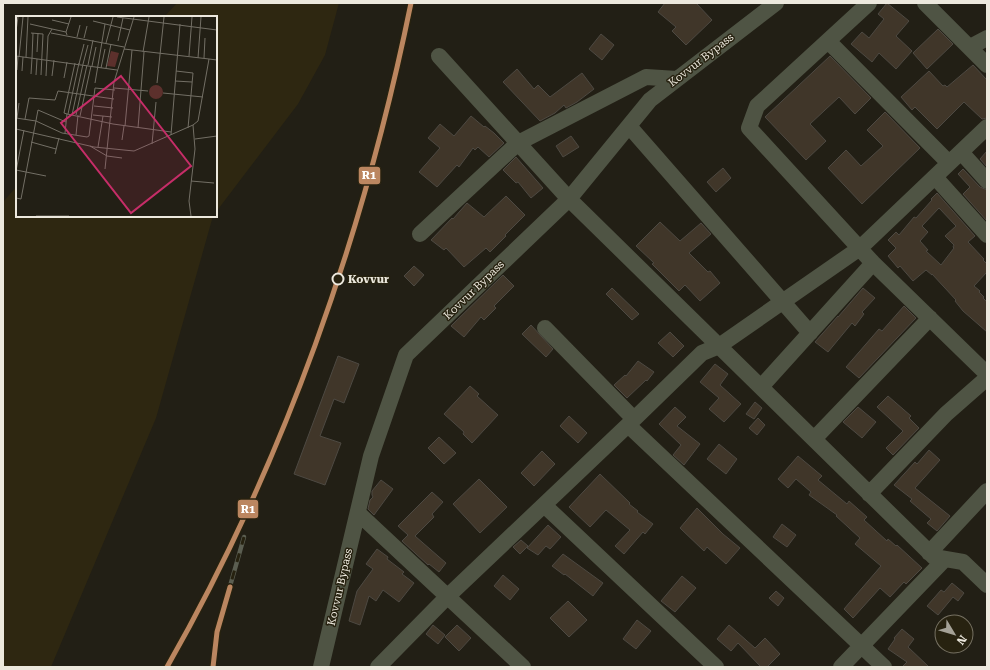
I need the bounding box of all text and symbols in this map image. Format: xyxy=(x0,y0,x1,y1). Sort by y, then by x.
inset map xyxy=(16,16,217,217)
street label: Kovvur Bypass xyxy=(666,31,736,89)
line badge: R1 xyxy=(358,166,381,185)
text: R1 xyxy=(362,169,376,182)
street label: Kovvur Bypass xyxy=(441,258,507,322)
marker: Kovvur xyxy=(331,272,345,286)
place label: Kovvur xyxy=(348,273,389,286)
line badge: R1 xyxy=(237,499,259,519)
text: R1 xyxy=(241,503,255,516)
street label: Kovvur Bypass xyxy=(325,547,355,627)
north arrow xyxy=(934,614,974,654)
text: N xyxy=(953,633,969,648)

